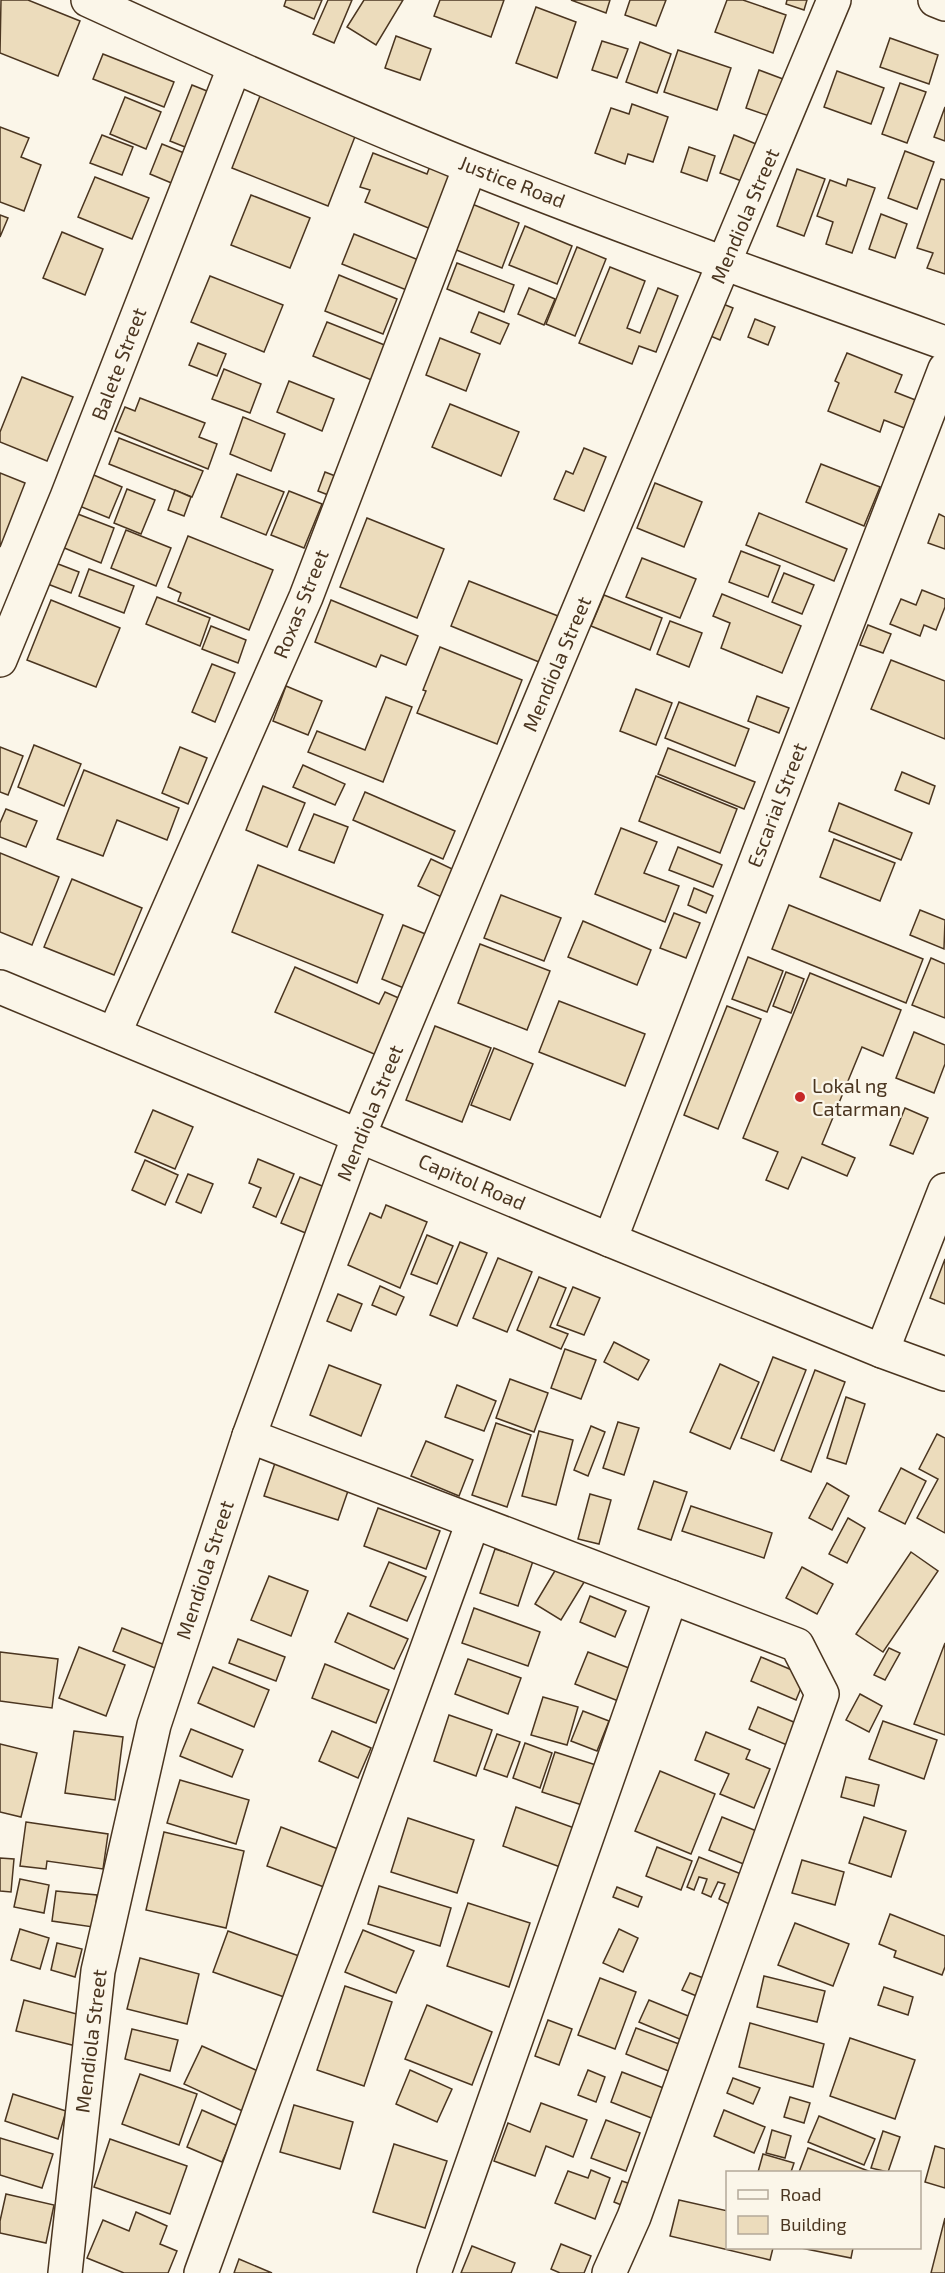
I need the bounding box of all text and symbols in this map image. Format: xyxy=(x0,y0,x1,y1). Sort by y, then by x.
street label: Mendiola Street xyxy=(705,144,784,287)
street label: Justice Road xyxy=(456,150,569,212)
street label: Balete Street xyxy=(86,304,151,423)
street label: Roxas Street xyxy=(267,545,333,661)
street label: Mendiola Street xyxy=(517,592,596,735)
street label: Escarial Street xyxy=(741,739,811,870)
street label: Mendiola Street xyxy=(331,1041,407,1184)
place label: Lokal ng Catarman xyxy=(812,1073,901,1120)
marker: Lokal ng Catarman xyxy=(793,1090,807,1104)
street label: Capitol Road xyxy=(415,1148,529,1214)
street label: Mendiola Street xyxy=(170,1497,238,1642)
street label: Mendiola Street xyxy=(69,1967,111,2114)
legend xyxy=(726,2171,921,2249)
text: Road xyxy=(780,2183,821,2205)
text: Building xyxy=(780,2213,847,2235)

